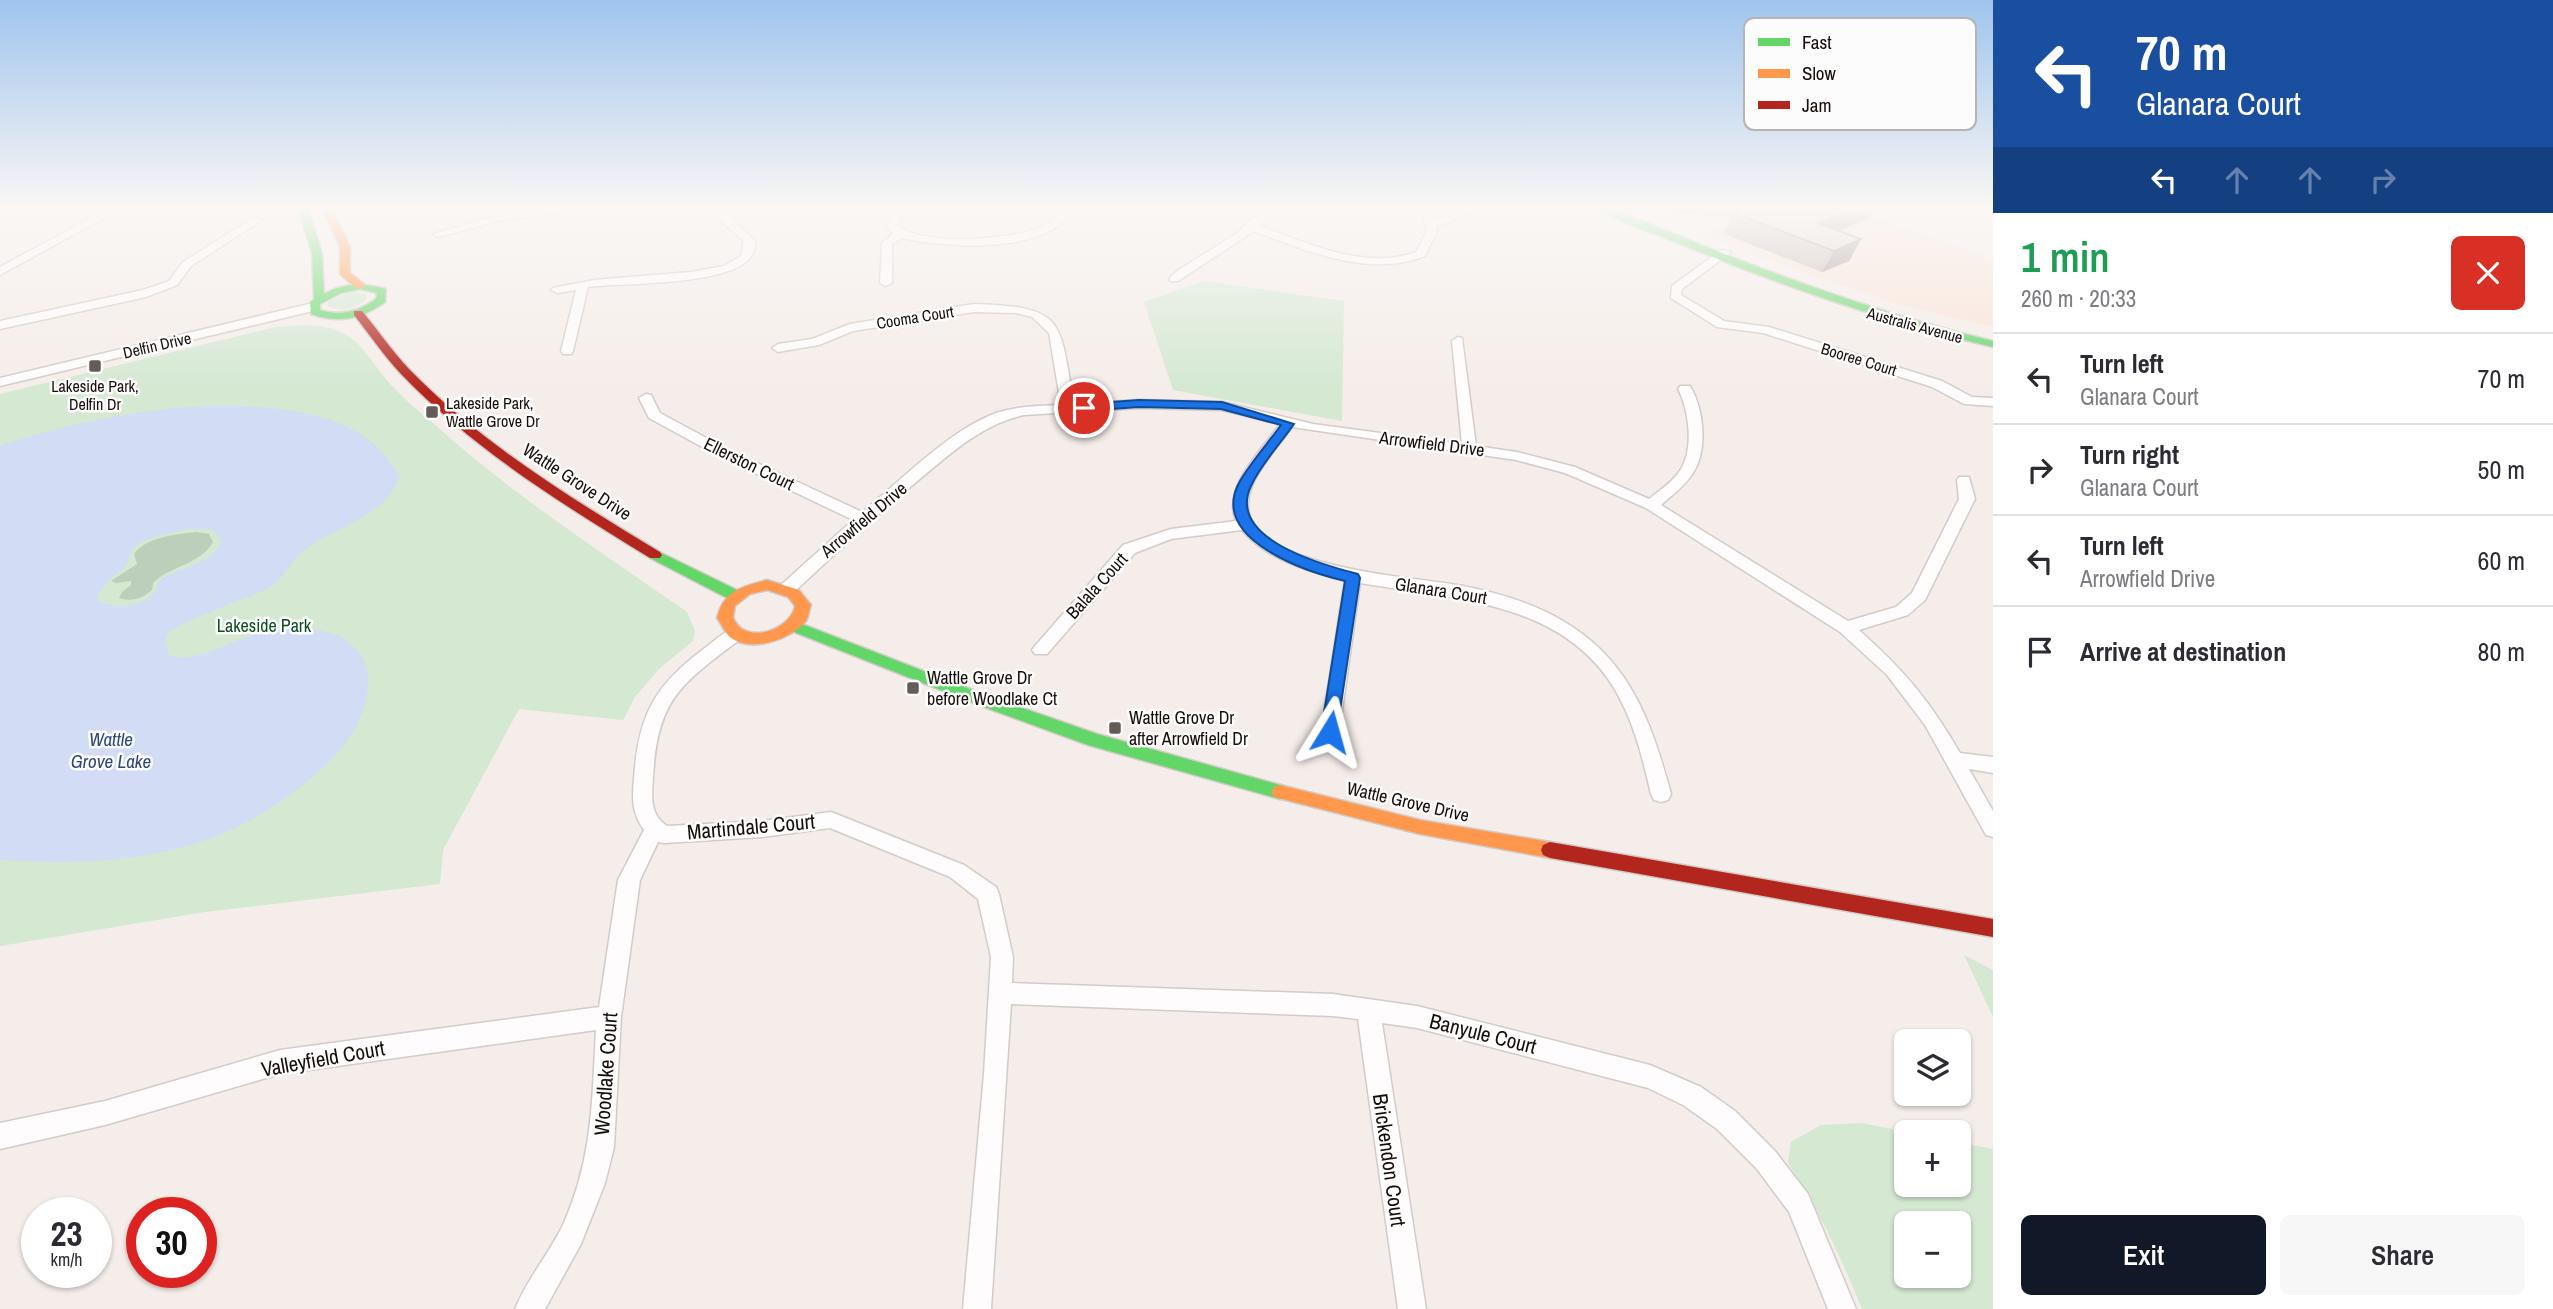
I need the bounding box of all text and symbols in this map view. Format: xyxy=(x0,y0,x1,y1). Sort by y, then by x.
legend xyxy=(1744,18,1976,130)
text: 70 m xyxy=(2136,19,2228,85)
icon: left xyxy=(2021,28,2112,119)
text: Fast xyxy=(1802,29,1832,55)
text: Slow xyxy=(1802,60,1837,86)
text: Glanara Court xyxy=(2136,82,2301,125)
text: Jam xyxy=(1802,92,1831,118)
icon: left xyxy=(2145,161,2183,199)
icon: ahead xyxy=(2218,161,2256,199)
icon: ahead xyxy=(2291,161,2329,199)
icon: right xyxy=(2364,161,2402,199)
text: 1 min xyxy=(2021,229,2110,285)
button: close xyxy=(2451,236,2525,310)
text: 260 m · 20:33 xyxy=(2021,283,2136,314)
street label: Cooma Court xyxy=(875,300,956,334)
street label: Australis Avenue xyxy=(1864,301,1965,348)
street label: Delfin Drive xyxy=(121,326,193,364)
street label: Booree Court xyxy=(1818,337,1900,381)
text: Turn left xyxy=(2080,346,2164,381)
marker: Lakeside Park, Delfin Dr xyxy=(87,358,103,374)
icon: left xyxy=(2021,360,2059,398)
text: 70 m xyxy=(2478,361,2525,396)
place label: Lakeside Park, Delfin Dr xyxy=(51,375,139,415)
pin xyxy=(1054,378,1114,438)
text: Glanara Court xyxy=(2080,381,2198,412)
icon: arrive xyxy=(1065,389,1103,427)
place label: Lakeside Park, Wattle Grove Dr xyxy=(446,392,540,432)
marker: Lakeside Park, Wattle Grove Dr xyxy=(424,404,440,420)
street label: Arrowfield Drive xyxy=(1377,425,1486,462)
street label: Ellerston Court xyxy=(700,431,799,496)
street label: Wattle Grove Drive xyxy=(518,437,636,526)
text: Turn right xyxy=(2080,437,2179,472)
icon: right xyxy=(2021,451,2059,489)
text: 50 m xyxy=(2478,452,2525,487)
text: Glanara Court xyxy=(2080,472,2198,503)
street label: Arrowfield Drive xyxy=(814,476,912,564)
text: Turn left xyxy=(2080,528,2164,563)
icon: left xyxy=(2021,542,2059,580)
text: 60 m xyxy=(2478,543,2525,578)
street label: Balala Court xyxy=(1060,547,1133,624)
text: Arrowfield Drive xyxy=(2080,563,2215,594)
street label: Glanara Court xyxy=(1393,571,1489,610)
park label: Lakeside Park xyxy=(217,613,312,638)
icon: arrive xyxy=(2021,633,2059,671)
text: Arrive at destination xyxy=(2080,634,2286,669)
text: 80 m xyxy=(2478,634,2525,669)
place label: Wattle Grove Dr before Woodlake Ct xyxy=(927,665,1057,711)
marker: Wattle Grove Dr before Woodlake Ct xyxy=(905,680,921,696)
position arrow xyxy=(1293,695,1367,769)
place label: Wattle Grove Dr after Arrowfield Dr xyxy=(1129,705,1248,751)
marker: Wattle Grove Dr after Arrowfield Dr xyxy=(1107,720,1123,736)
water label: Wattle Grove Lake xyxy=(71,726,151,774)
street label: Wattle Grove Drive xyxy=(1344,775,1472,828)
street label: Martindale Court xyxy=(686,806,816,847)
street label: Banyule Court xyxy=(1427,1006,1540,1061)
street label: Woodlake Court xyxy=(587,1011,624,1136)
map controls xyxy=(1894,1029,1971,1288)
button: layers xyxy=(1894,1029,1971,1106)
street label: Valleyfield Court xyxy=(259,1033,387,1084)
street label: Brickendon Court xyxy=(1366,1092,1413,1228)
button: + xyxy=(1894,1120,1971,1197)
speed limit sign: 30 xyxy=(126,1197,217,1288)
text: 23 xyxy=(51,1210,82,1257)
button: − xyxy=(1894,1211,1971,1288)
button: Exit xyxy=(2021,1215,2266,1295)
button: Share xyxy=(2280,1215,2525,1295)
text: km/h xyxy=(51,1247,83,1272)

